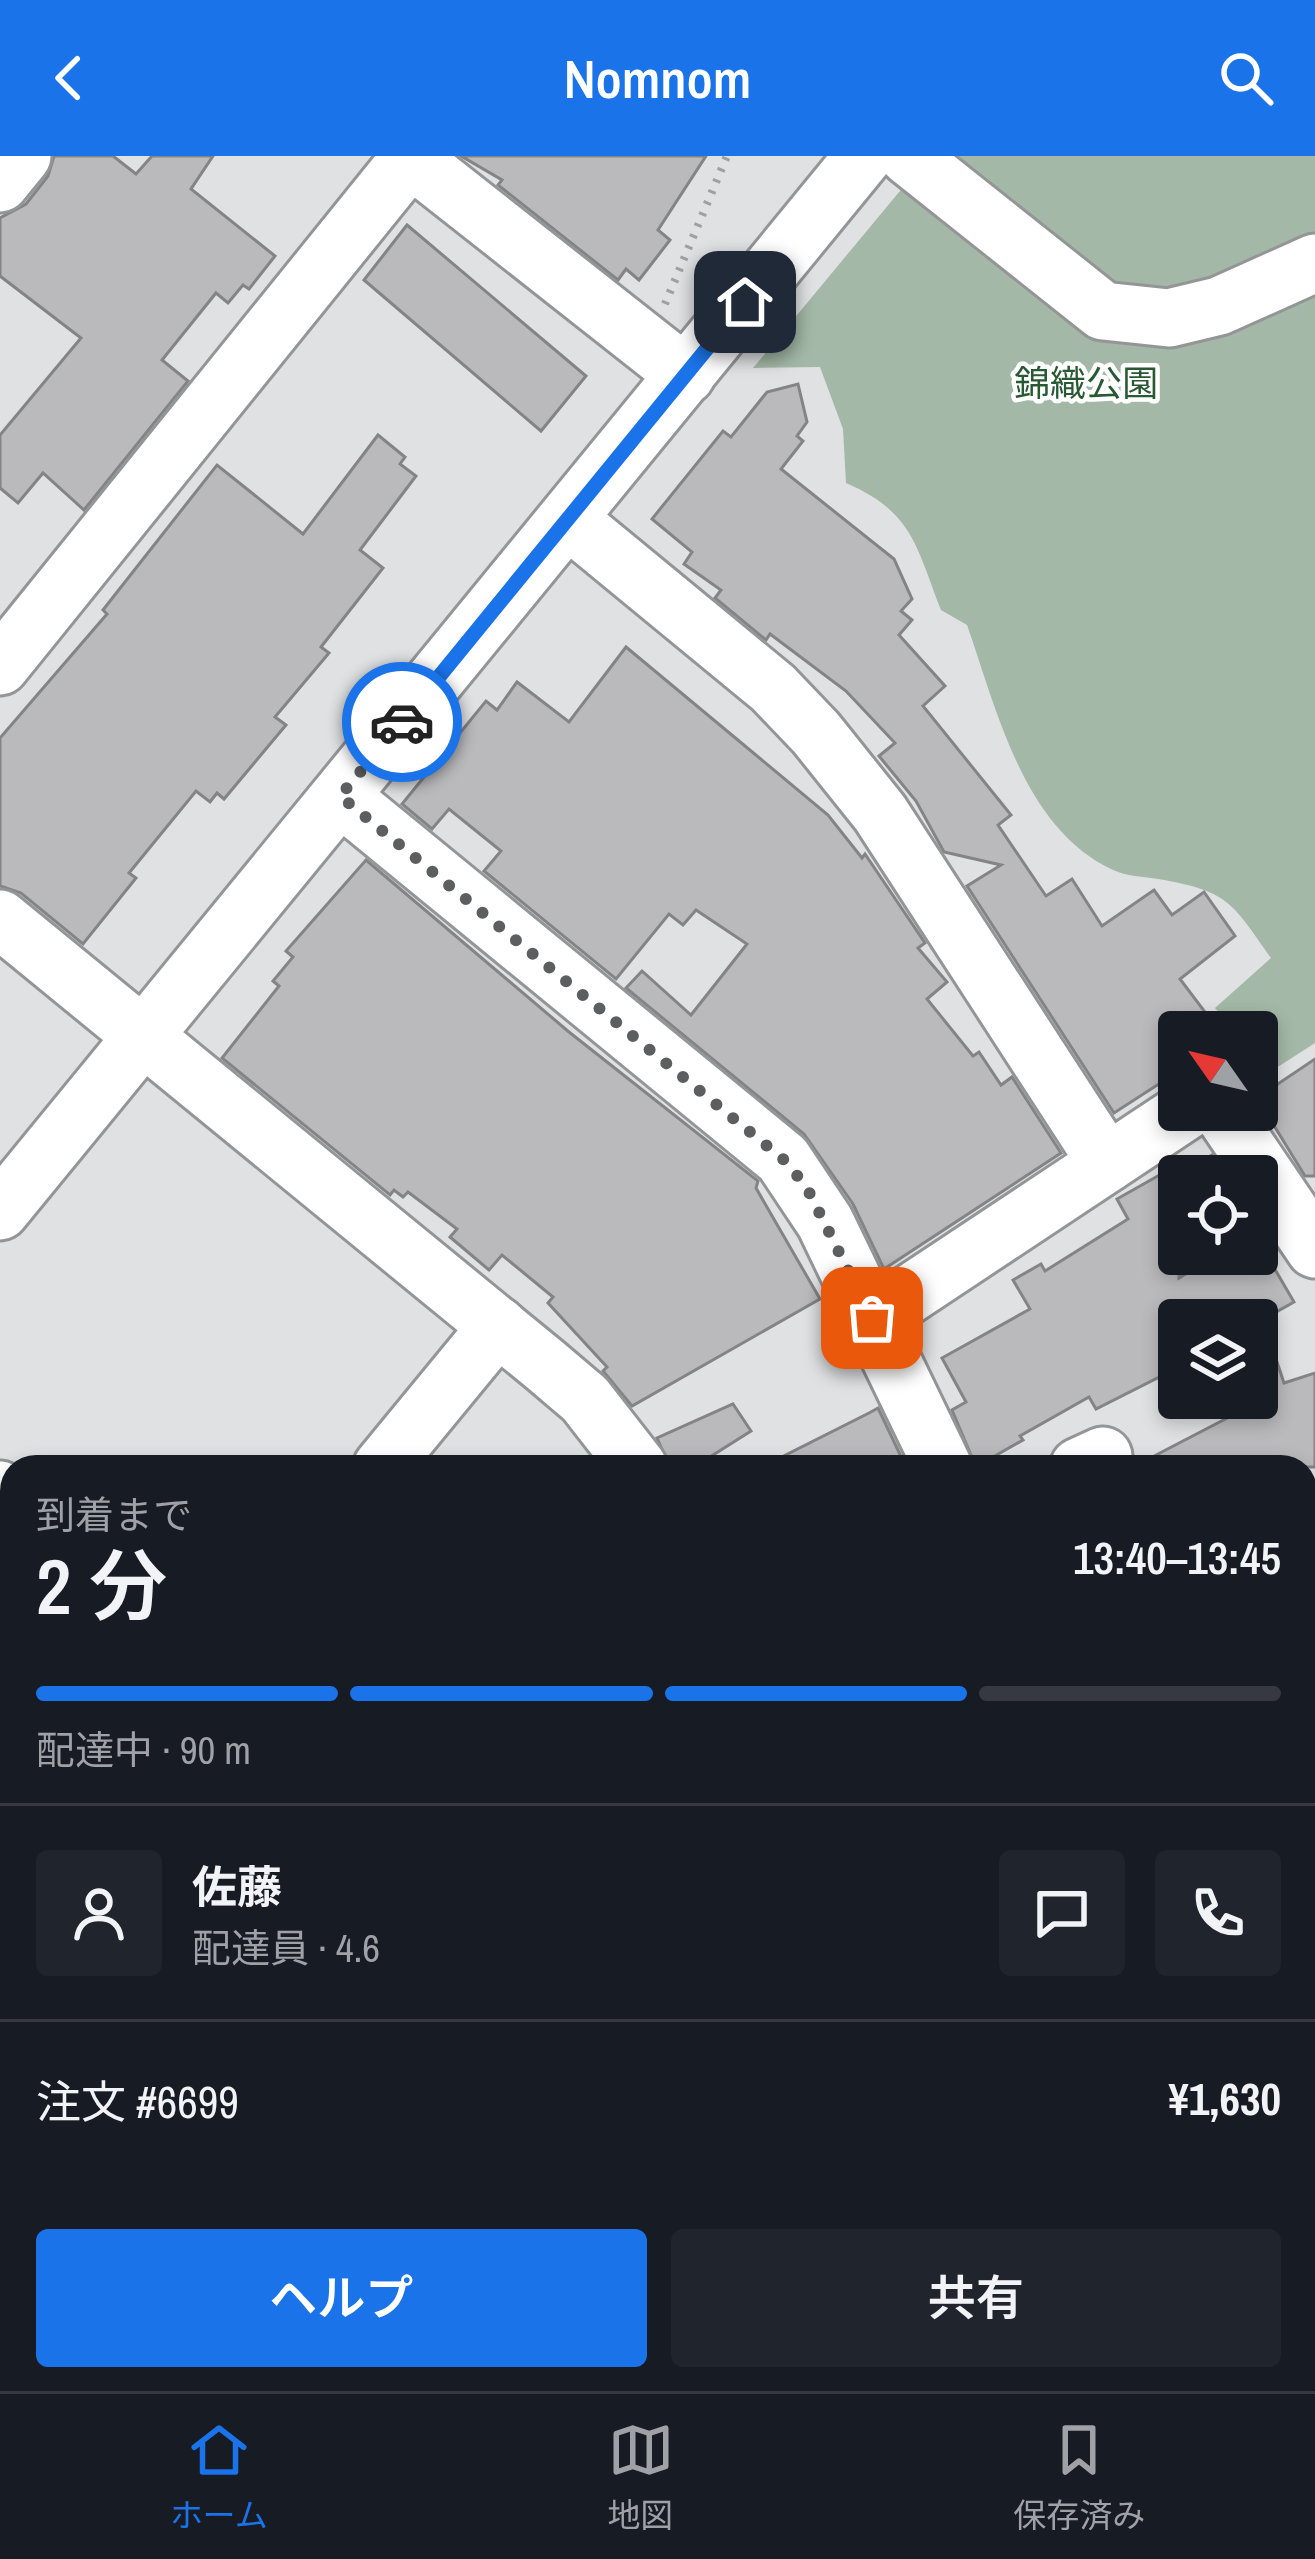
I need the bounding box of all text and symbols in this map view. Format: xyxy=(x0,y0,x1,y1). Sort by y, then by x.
text: Nomnom xyxy=(564,42,751,115)
icon: back xyxy=(36,45,102,111)
icon: search xyxy=(1213,45,1279,111)
pin xyxy=(694,251,796,353)
icon: home xyxy=(712,269,778,335)
park label: 錦織公園 xyxy=(1014,359,1158,407)
courier xyxy=(342,662,462,782)
icon: car xyxy=(369,689,435,755)
north arrow xyxy=(1158,1011,1278,1131)
map controls xyxy=(1158,1011,1278,1419)
button: locate xyxy=(1158,1155,1278,1275)
pin xyxy=(821,1267,923,1369)
icon: bag xyxy=(839,1285,905,1351)
button: layers xyxy=(1158,1299,1278,1419)
text: 到着まで xyxy=(36,1489,192,1541)
text: 13:40–13:45 xyxy=(1073,1527,1281,1588)
text: 2 分 xyxy=(36,1533,167,1638)
text: 配達中 · 90 m xyxy=(36,1724,251,1776)
button: person xyxy=(36,1850,162,1976)
button: chat xyxy=(999,1850,1125,1976)
button: phone xyxy=(1155,1850,1281,1976)
text: 佐藤 xyxy=(192,1856,282,1917)
text: 配達員 · 4.6 xyxy=(192,1922,380,1974)
text: ¥1,630 xyxy=(1168,2068,1281,2129)
text: 注文 #6699 xyxy=(36,2071,239,2132)
button: ヘルプ xyxy=(36,2229,647,2367)
button: 共有 xyxy=(671,2229,1281,2367)
tab: ホーム xyxy=(170,2417,268,2537)
tab: 地図 xyxy=(608,2417,674,2537)
tab: 保存済み xyxy=(1013,2417,1145,2537)

